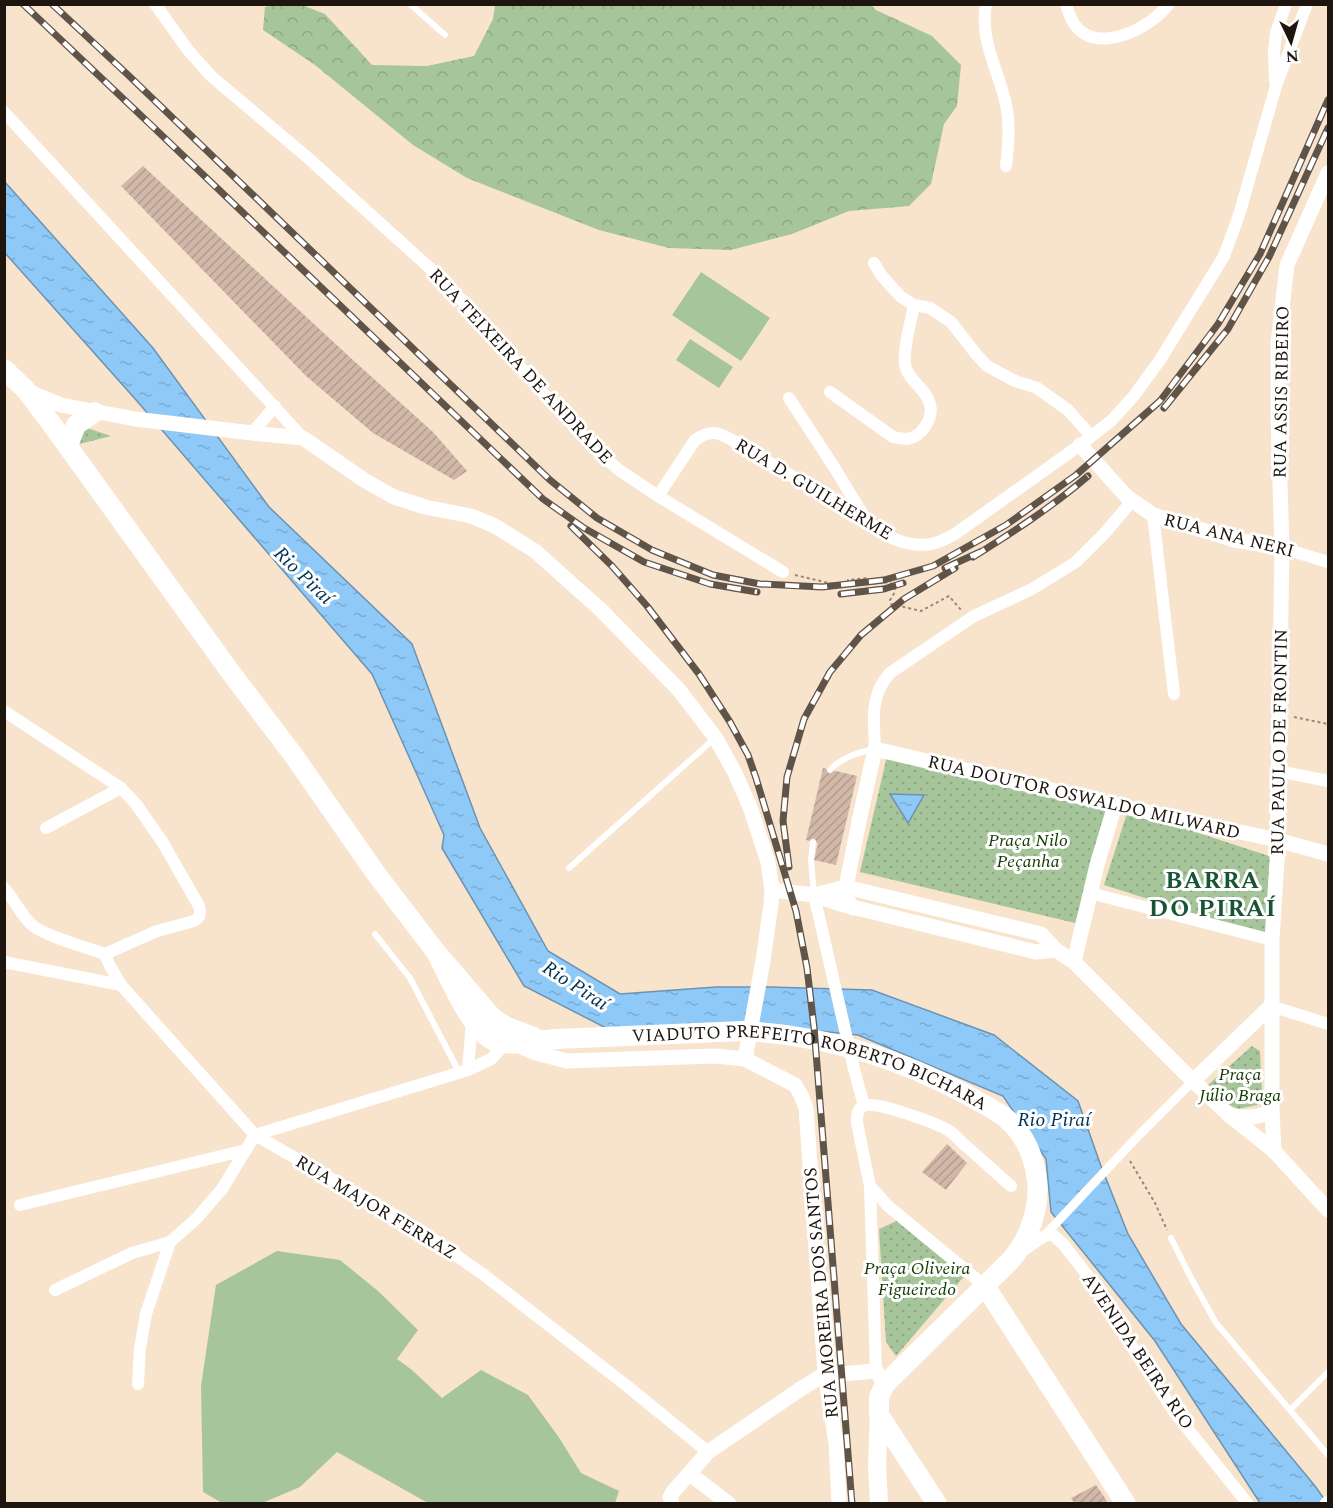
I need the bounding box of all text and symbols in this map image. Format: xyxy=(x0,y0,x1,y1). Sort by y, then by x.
north arrow xyxy=(1261,12,1321,72)
text: N xyxy=(1285,43,1300,68)
street label: RUA TEIXEIRA DE ANDRADE xyxy=(422,262,619,470)
street label: RUA ASSIS RIBEIRO xyxy=(1266,305,1297,479)
street label: RUA D. GUILHERME xyxy=(730,432,898,547)
street label: RUA ANA NERI xyxy=(1161,506,1297,565)
water label: Rio Piraí xyxy=(266,539,342,614)
street label: RUA PAULO DE FRONTIN xyxy=(1264,628,1295,856)
street label: RUA DOUTOR OSWALDO MILWARD xyxy=(925,748,1243,847)
park label: Praça Nilo Peçanha xyxy=(988,827,1068,875)
district label: BARRA DO PIRAÍ xyxy=(1149,863,1277,927)
water label: Rio Piraí xyxy=(536,953,616,1020)
street label: VIADUTO PREFEITO ROBERTO BICHARA xyxy=(631,1018,992,1118)
park label: Praça Júlio Braga xyxy=(1197,1061,1281,1109)
water label: Rio Piraí xyxy=(1017,1105,1093,1135)
street label: RUA MAJOR FERRAZ xyxy=(290,1149,461,1266)
street label: RUA MOREIRA DOS SANTOS xyxy=(797,1166,846,1420)
park label: Praça Oliveira Figueiredo xyxy=(864,1255,970,1303)
street label: AVENIDA BEIRA RIO xyxy=(1075,1268,1200,1435)

